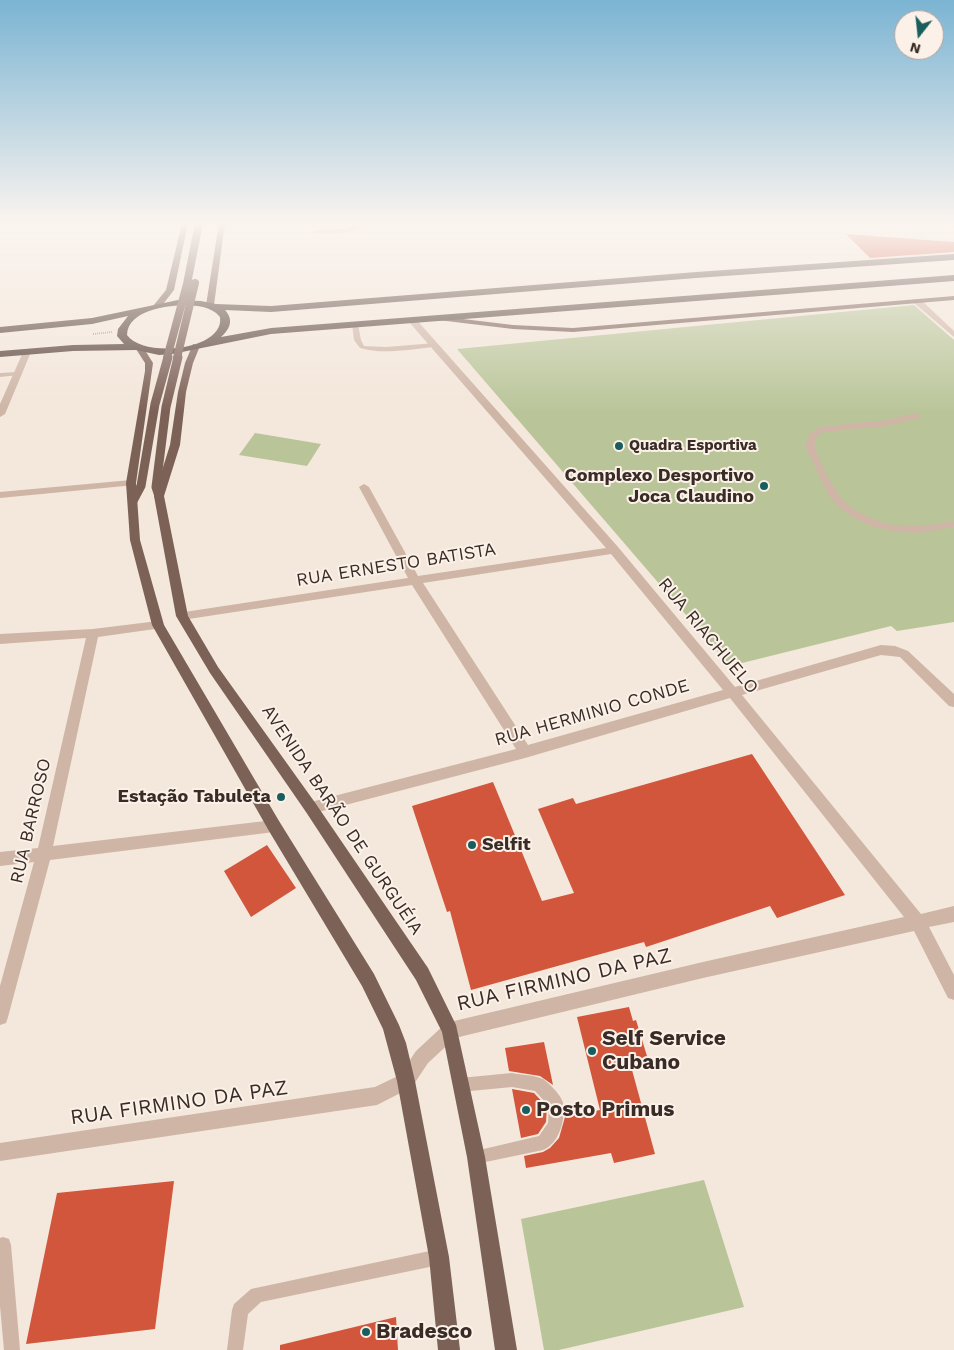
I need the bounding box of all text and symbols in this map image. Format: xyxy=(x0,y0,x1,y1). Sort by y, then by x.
north arrow xyxy=(894,10,944,60)
text: N xyxy=(908,39,922,58)
place label: Quadra Esportiva xyxy=(629,437,757,455)
marker: Quadra Esportiva xyxy=(613,440,625,452)
place label: Complexo Desportivo Joca Claudino xyxy=(564,465,754,508)
marker: Complexo Desportivo Joca Claudino xyxy=(758,480,770,492)
street label: RUA ERNESTO BATISTA xyxy=(295,539,497,591)
street label: RUA RIACHUELO xyxy=(653,574,763,698)
street label: RUA HERMINIO CONDE xyxy=(492,675,692,751)
street label: AVENIDA BARÃO DE GURGUÉIA xyxy=(257,701,427,939)
street label: RUA BARROSO xyxy=(6,756,56,886)
place label: Estação Tabuleta xyxy=(118,786,271,808)
marker: Estação Tabuleta xyxy=(275,791,287,803)
place label: Selfit xyxy=(482,834,530,856)
marker: Selfit xyxy=(466,839,478,851)
street label: RUA FIRMINO DA PAZ xyxy=(454,943,674,1017)
place label: Self Service Cubano xyxy=(602,1026,726,1076)
marker: Self Service Cubano xyxy=(586,1045,598,1057)
street label: RUA FIRMINO DA PAZ xyxy=(69,1075,289,1131)
place label: Posto Primus xyxy=(536,1097,674,1123)
marker: Posto Primus xyxy=(520,1104,532,1116)
place label: Bradesco xyxy=(376,1319,472,1345)
marker: Bradesco xyxy=(360,1326,372,1338)

